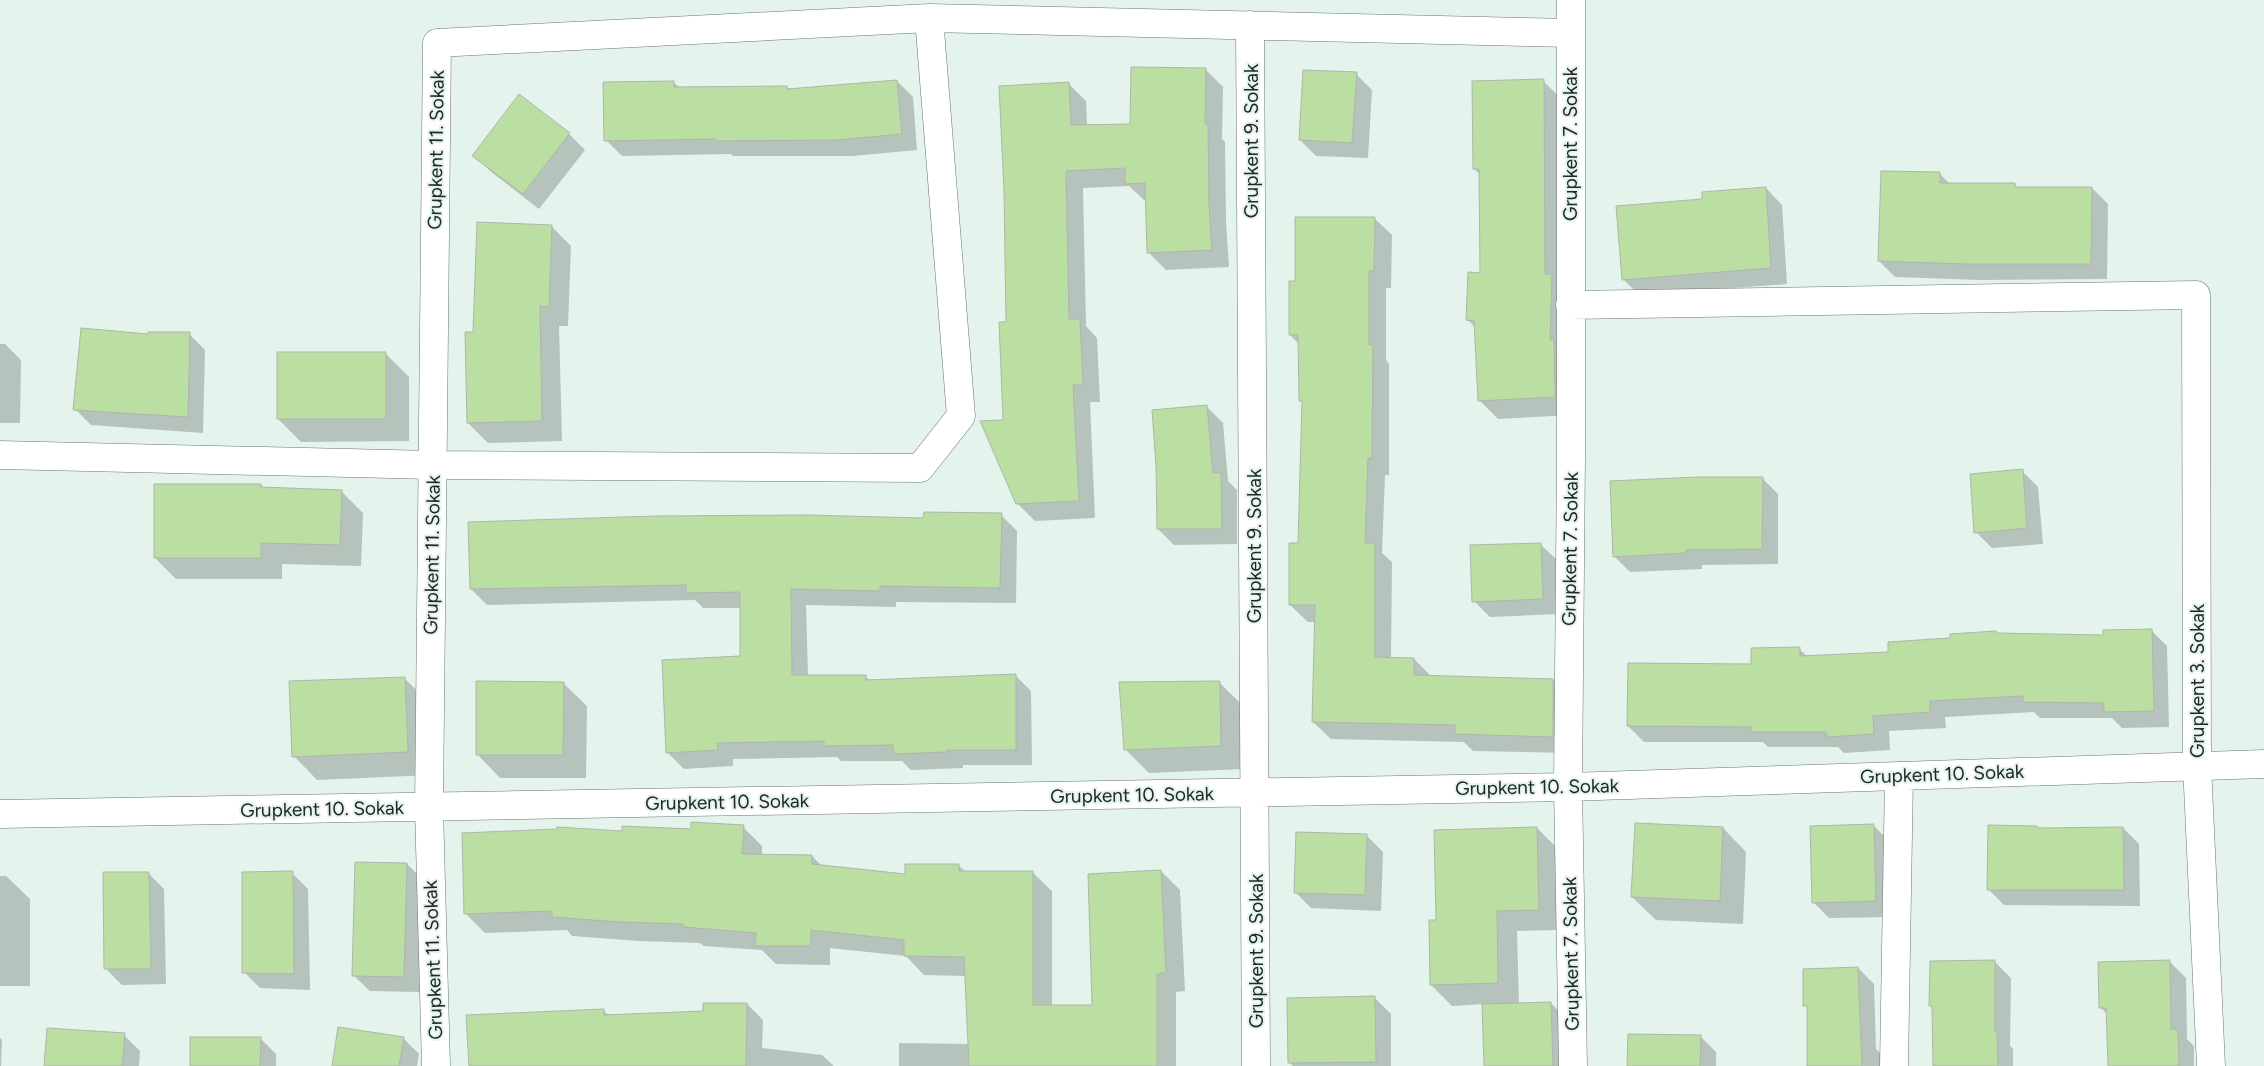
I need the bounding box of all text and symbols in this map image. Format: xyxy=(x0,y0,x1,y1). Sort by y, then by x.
street label: Grupkent 9. Sokak xyxy=(1240,63,1263,218)
street label: Grupkent 7. Sokak xyxy=(1559,66,1582,221)
street label: Grupkent 11. Sokak xyxy=(423,69,449,230)
street label: Grupkent 9. Sokak xyxy=(1243,468,1266,623)
street label: Grupkent 7. Sokak xyxy=(1557,471,1583,626)
street label: Grupkent 11. Sokak xyxy=(419,474,445,635)
street label: Grupkent 3. Sokak xyxy=(2186,603,2209,758)
street label: Grupkent 10. Sokak xyxy=(1860,760,2025,788)
street label: Grupkent 10. Sokak xyxy=(1455,774,1620,800)
street label: Grupkent 10. Sokak xyxy=(1050,782,1215,808)
street label: Grupkent 10. Sokak xyxy=(645,789,810,815)
street label: Grupkent 10. Sokak xyxy=(240,796,405,822)
street label: Grupkent 9. Sokak xyxy=(1245,873,1268,1028)
street label: Grupkent 7. Sokak xyxy=(1558,876,1584,1031)
street label: Grupkent 11. Sokak xyxy=(419,879,447,1040)

